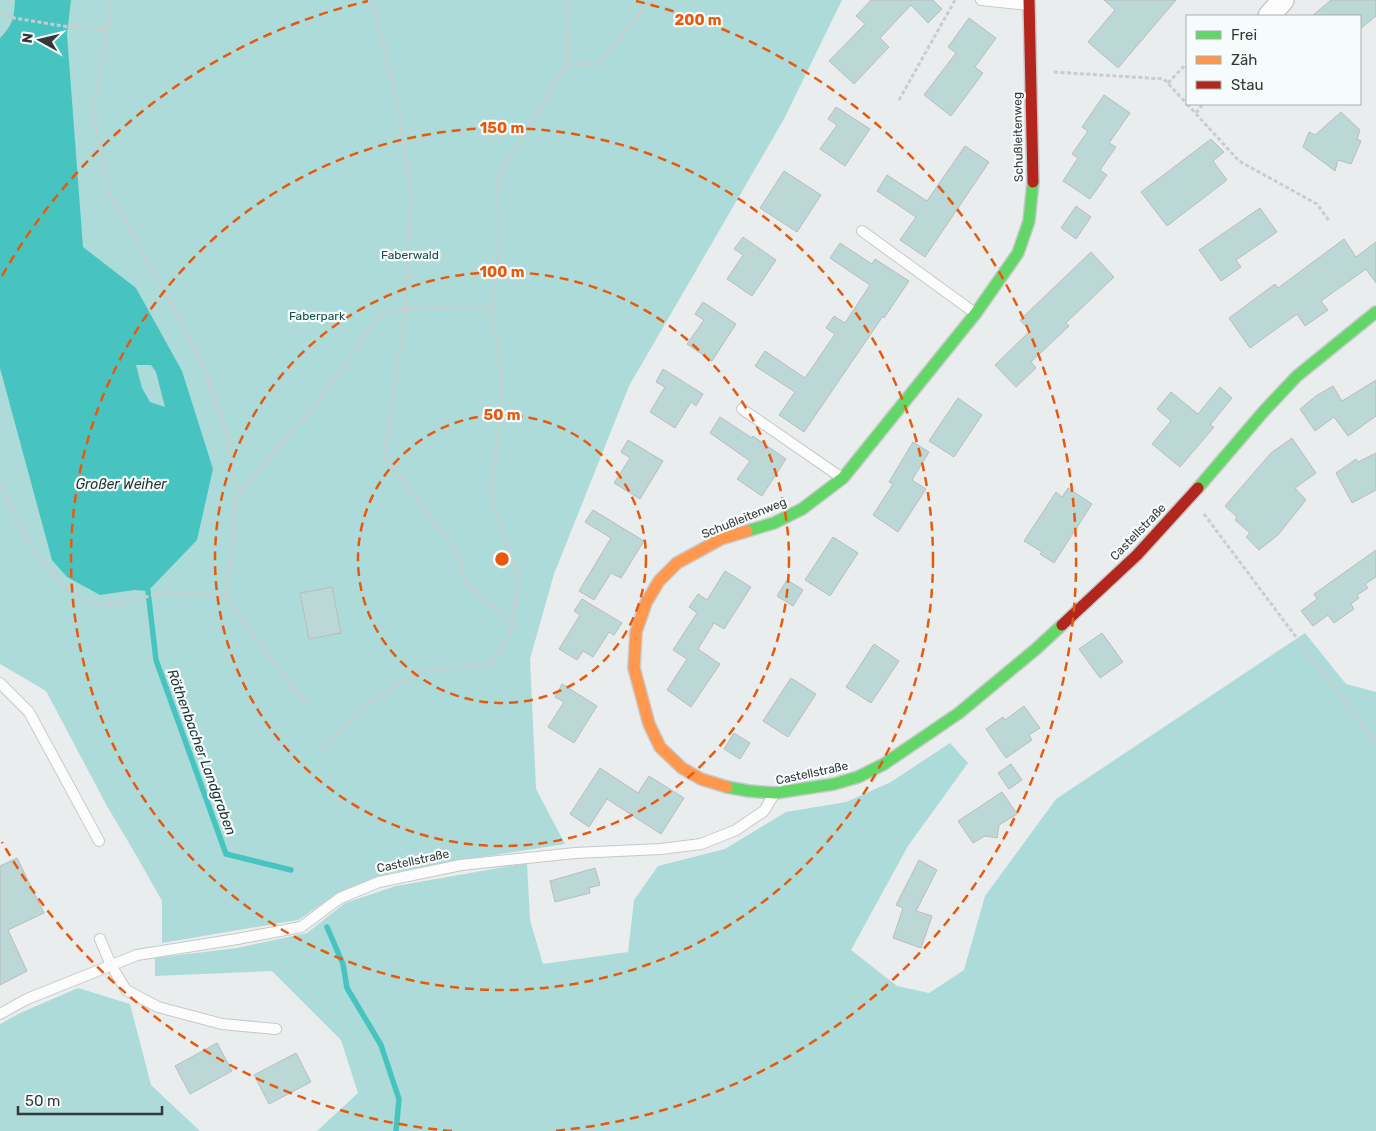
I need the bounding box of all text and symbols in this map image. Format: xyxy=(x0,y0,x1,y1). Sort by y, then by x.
text: 200 m xyxy=(674,11,722,29)
north arrow xyxy=(15,15,65,65)
legend xyxy=(1186,15,1361,105)
text: Frei xyxy=(1231,26,1257,44)
text: N xyxy=(19,32,37,44)
text: Zäh xyxy=(1231,51,1257,69)
text: Stau xyxy=(1231,76,1264,94)
street label: Schußleitenweg xyxy=(1010,92,1026,182)
text: 150 m xyxy=(480,119,524,137)
park label: Faberwald xyxy=(381,248,439,262)
text: 100 m xyxy=(480,263,524,281)
park label: Faberpark xyxy=(289,309,346,323)
text: 50 m xyxy=(484,406,520,424)
water label: Großer Weiher xyxy=(75,476,167,493)
street label: Schußleitenweg xyxy=(700,495,788,541)
street label: Castellstraße xyxy=(1107,500,1169,563)
centre of rings xyxy=(493,550,511,568)
water label: Röthenbacher Landgraben xyxy=(164,667,240,838)
street label: Castellstraße xyxy=(775,758,850,788)
street label: Castellstraße xyxy=(376,846,451,876)
scale bar xyxy=(18,1084,161,1116)
text: 50 m xyxy=(25,1092,60,1110)

